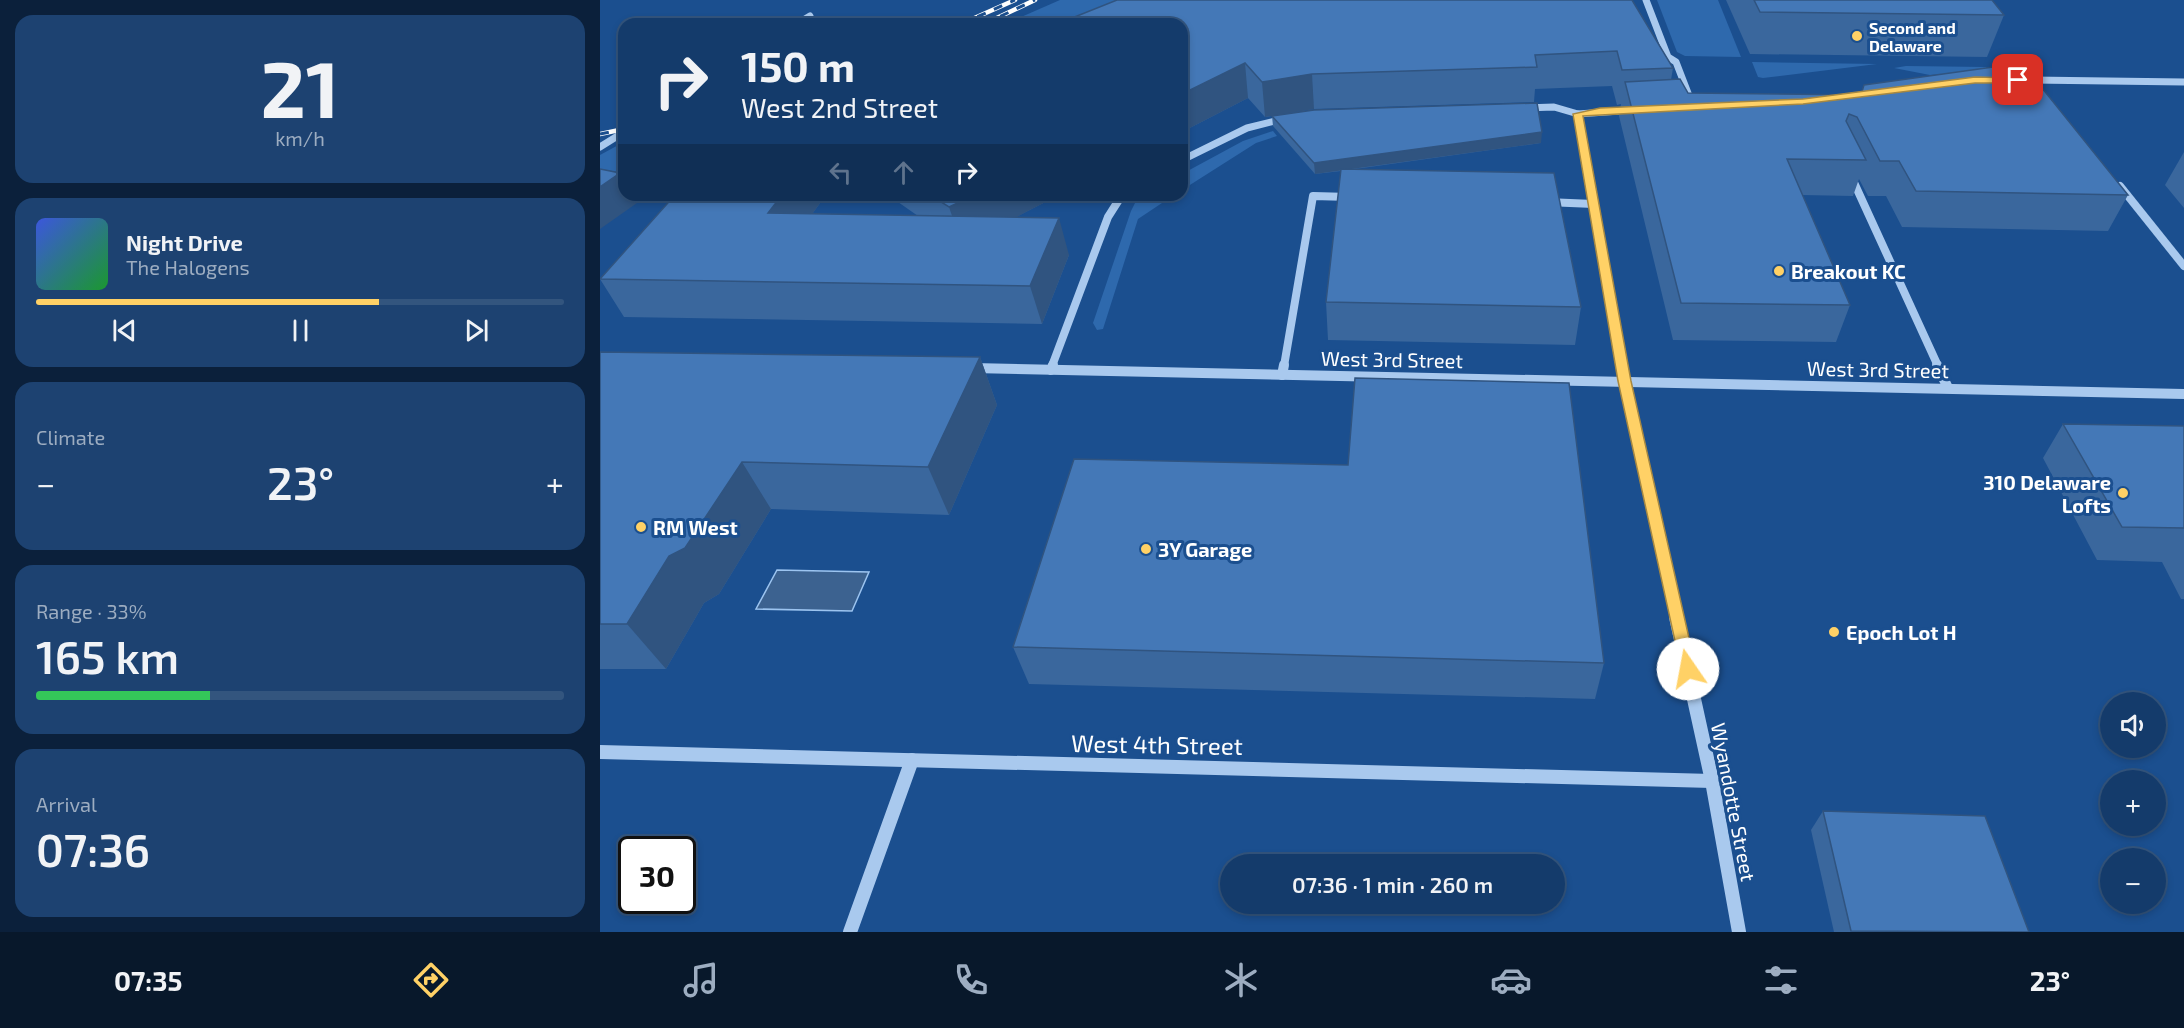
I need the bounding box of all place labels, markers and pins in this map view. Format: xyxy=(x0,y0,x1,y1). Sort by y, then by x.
place label: Second and Delaware xyxy=(1869,18,1956,55)
marker: Second and Delaware xyxy=(1850,29,1864,43)
pin xyxy=(1992,54,2043,105)
place label: Breakout KC xyxy=(1791,259,1906,283)
marker: Breakout KC xyxy=(1772,264,1786,278)
place label: 310 Delaware Lofts xyxy=(1983,470,2111,517)
marker: 310 Delaware Lofts xyxy=(2116,486,2130,500)
place label: RM West xyxy=(653,515,738,539)
marker: RM West xyxy=(634,520,648,534)
place label: 3Y Garage xyxy=(1158,537,1252,561)
marker: 3Y Garage xyxy=(1139,542,1153,556)
place label: Epoch Lot H xyxy=(1846,620,1957,644)
marker: Epoch Lot H xyxy=(1827,625,1841,639)

